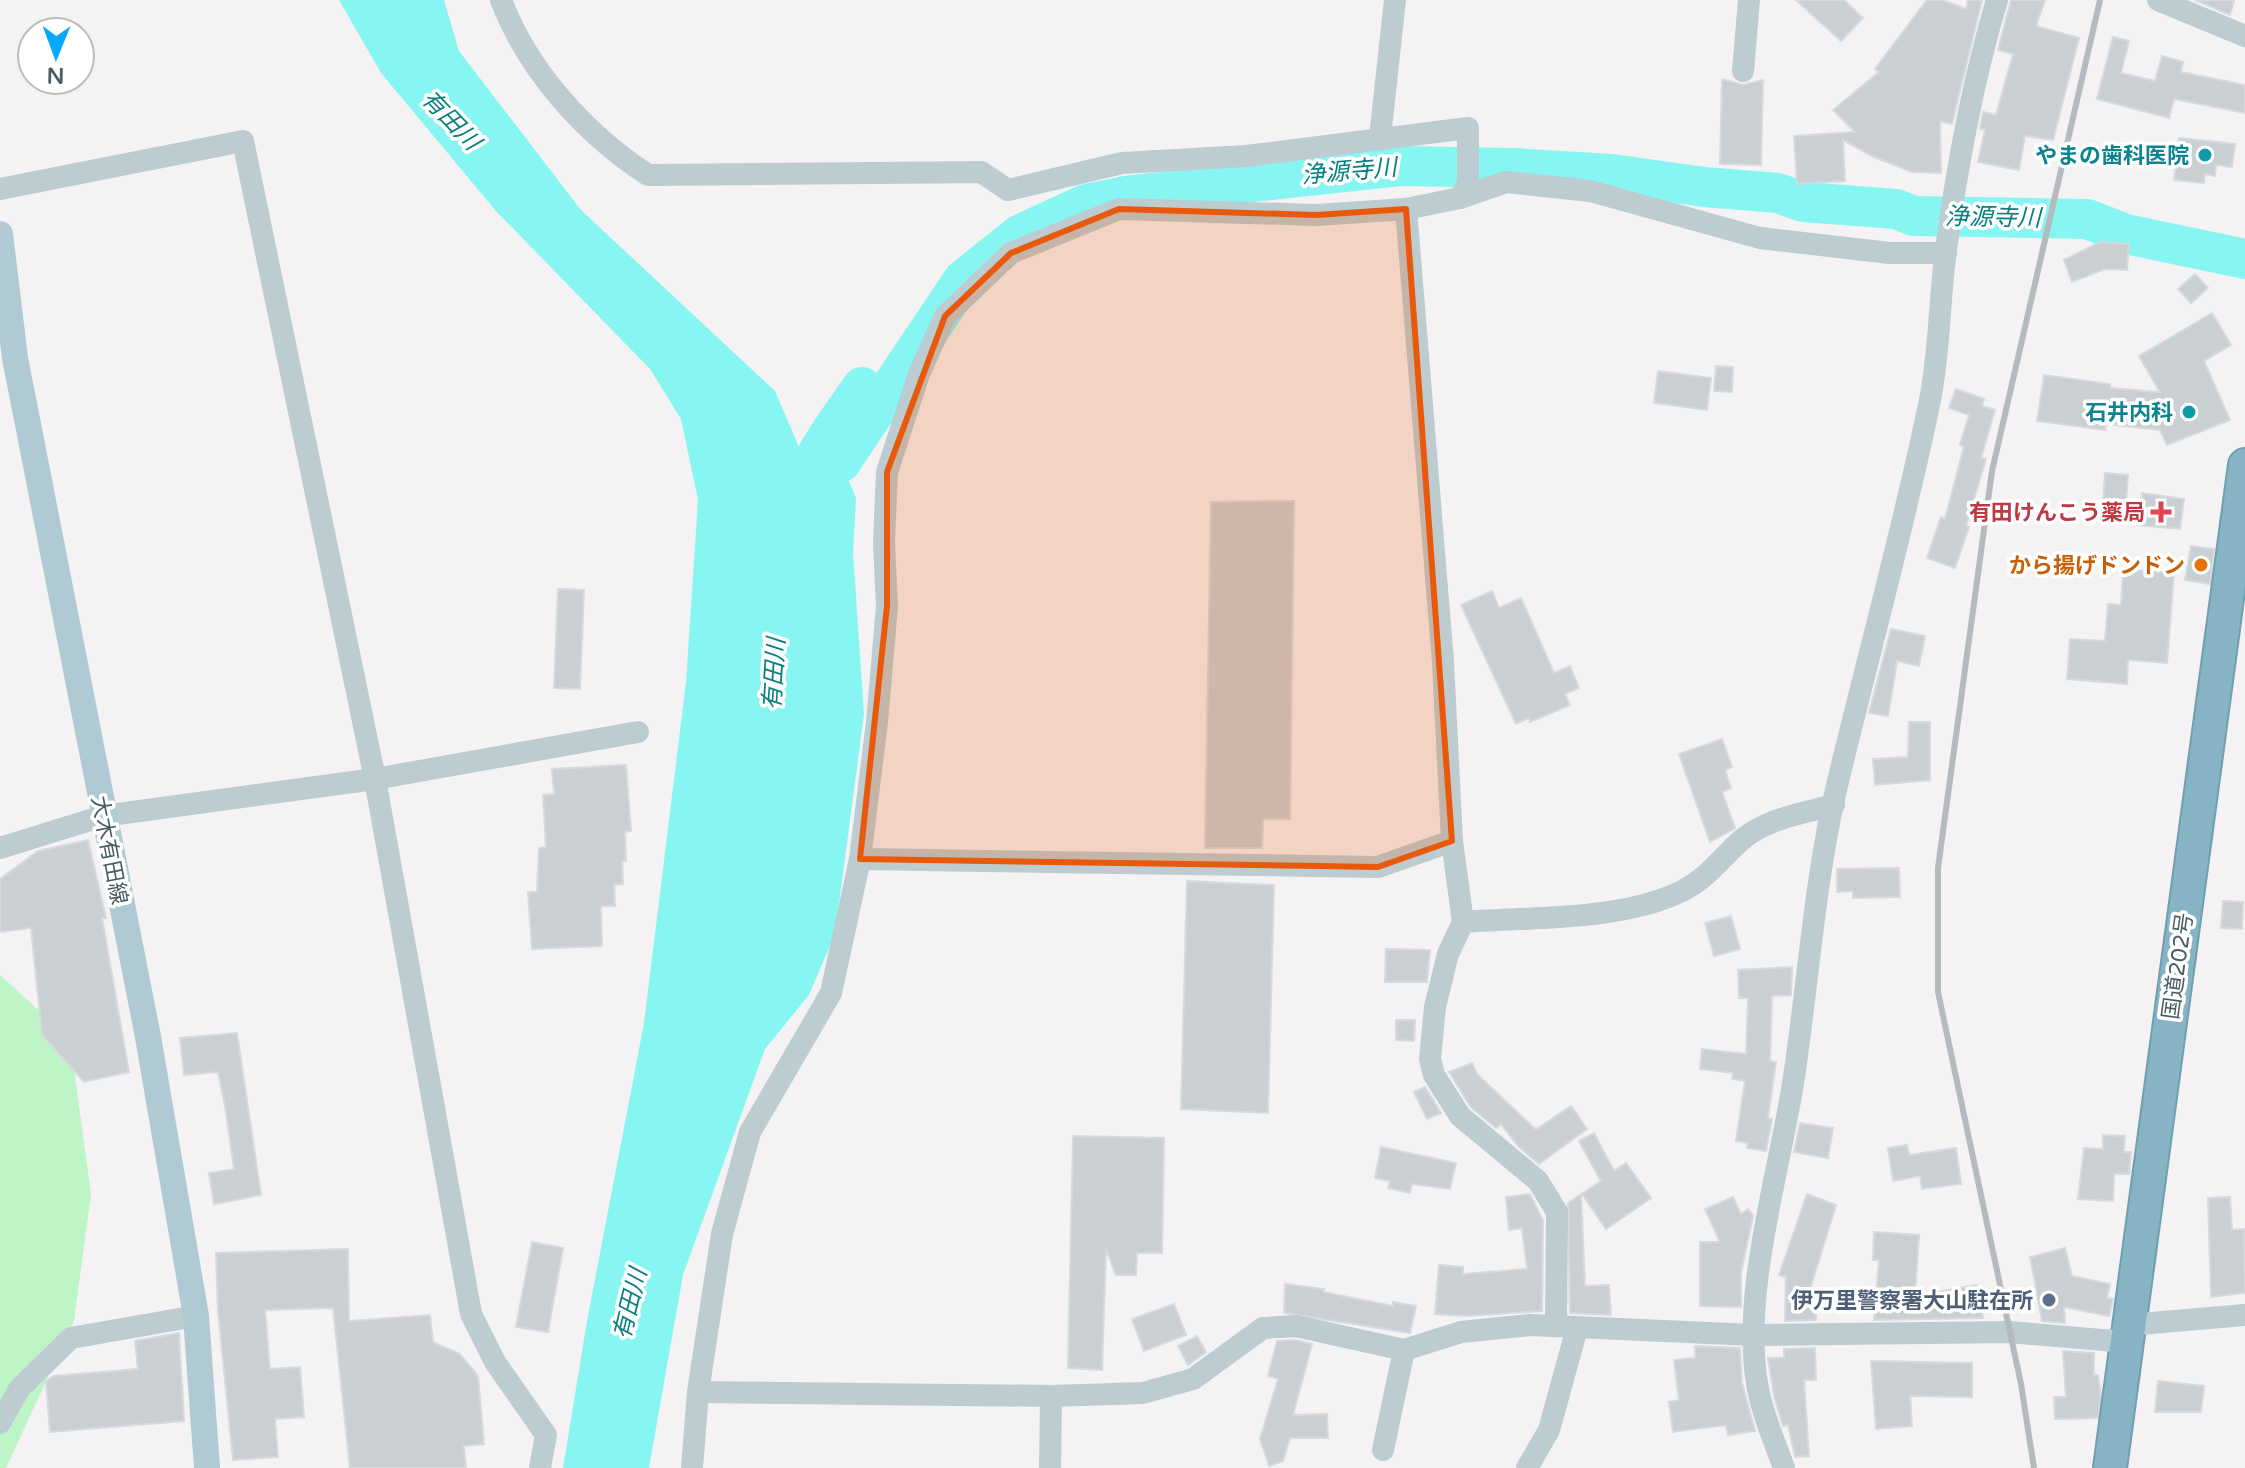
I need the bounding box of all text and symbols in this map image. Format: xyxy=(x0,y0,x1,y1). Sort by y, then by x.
north arrow xyxy=(16,16,96,96)
text: N xyxy=(47,62,65,88)
water label: 有田川 xyxy=(415,84,488,158)
place label: やまの歯科医院 xyxy=(2035,143,2189,169)
marker: やまの歯科医院 xyxy=(2196,146,2214,164)
water label: 浄源寺川 xyxy=(1300,153,1401,190)
water label: 浄源寺川 xyxy=(1945,202,2044,233)
place label: 石井内科 xyxy=(2085,400,2173,426)
marker: 石井内科 xyxy=(2180,403,2198,421)
place label: 有田けんこう薬局 xyxy=(1969,500,2145,526)
marker: 有田けんこう薬局 xyxy=(2152,503,2170,521)
place label: から揚げドンドン xyxy=(2009,553,2185,579)
marker: から揚げドンドン xyxy=(2192,556,2210,574)
water label: 有田川 xyxy=(758,634,792,711)
street label: 大木有田線 xyxy=(86,794,132,907)
street label: 国道202号 xyxy=(2158,911,2198,1021)
water label: 有田川 xyxy=(608,1263,654,1343)
place label: 伊万里警察署大山駐在所 xyxy=(1791,1288,2033,1314)
marker: 伊万里警察署大山駐在所 xyxy=(2040,1291,2058,1309)

